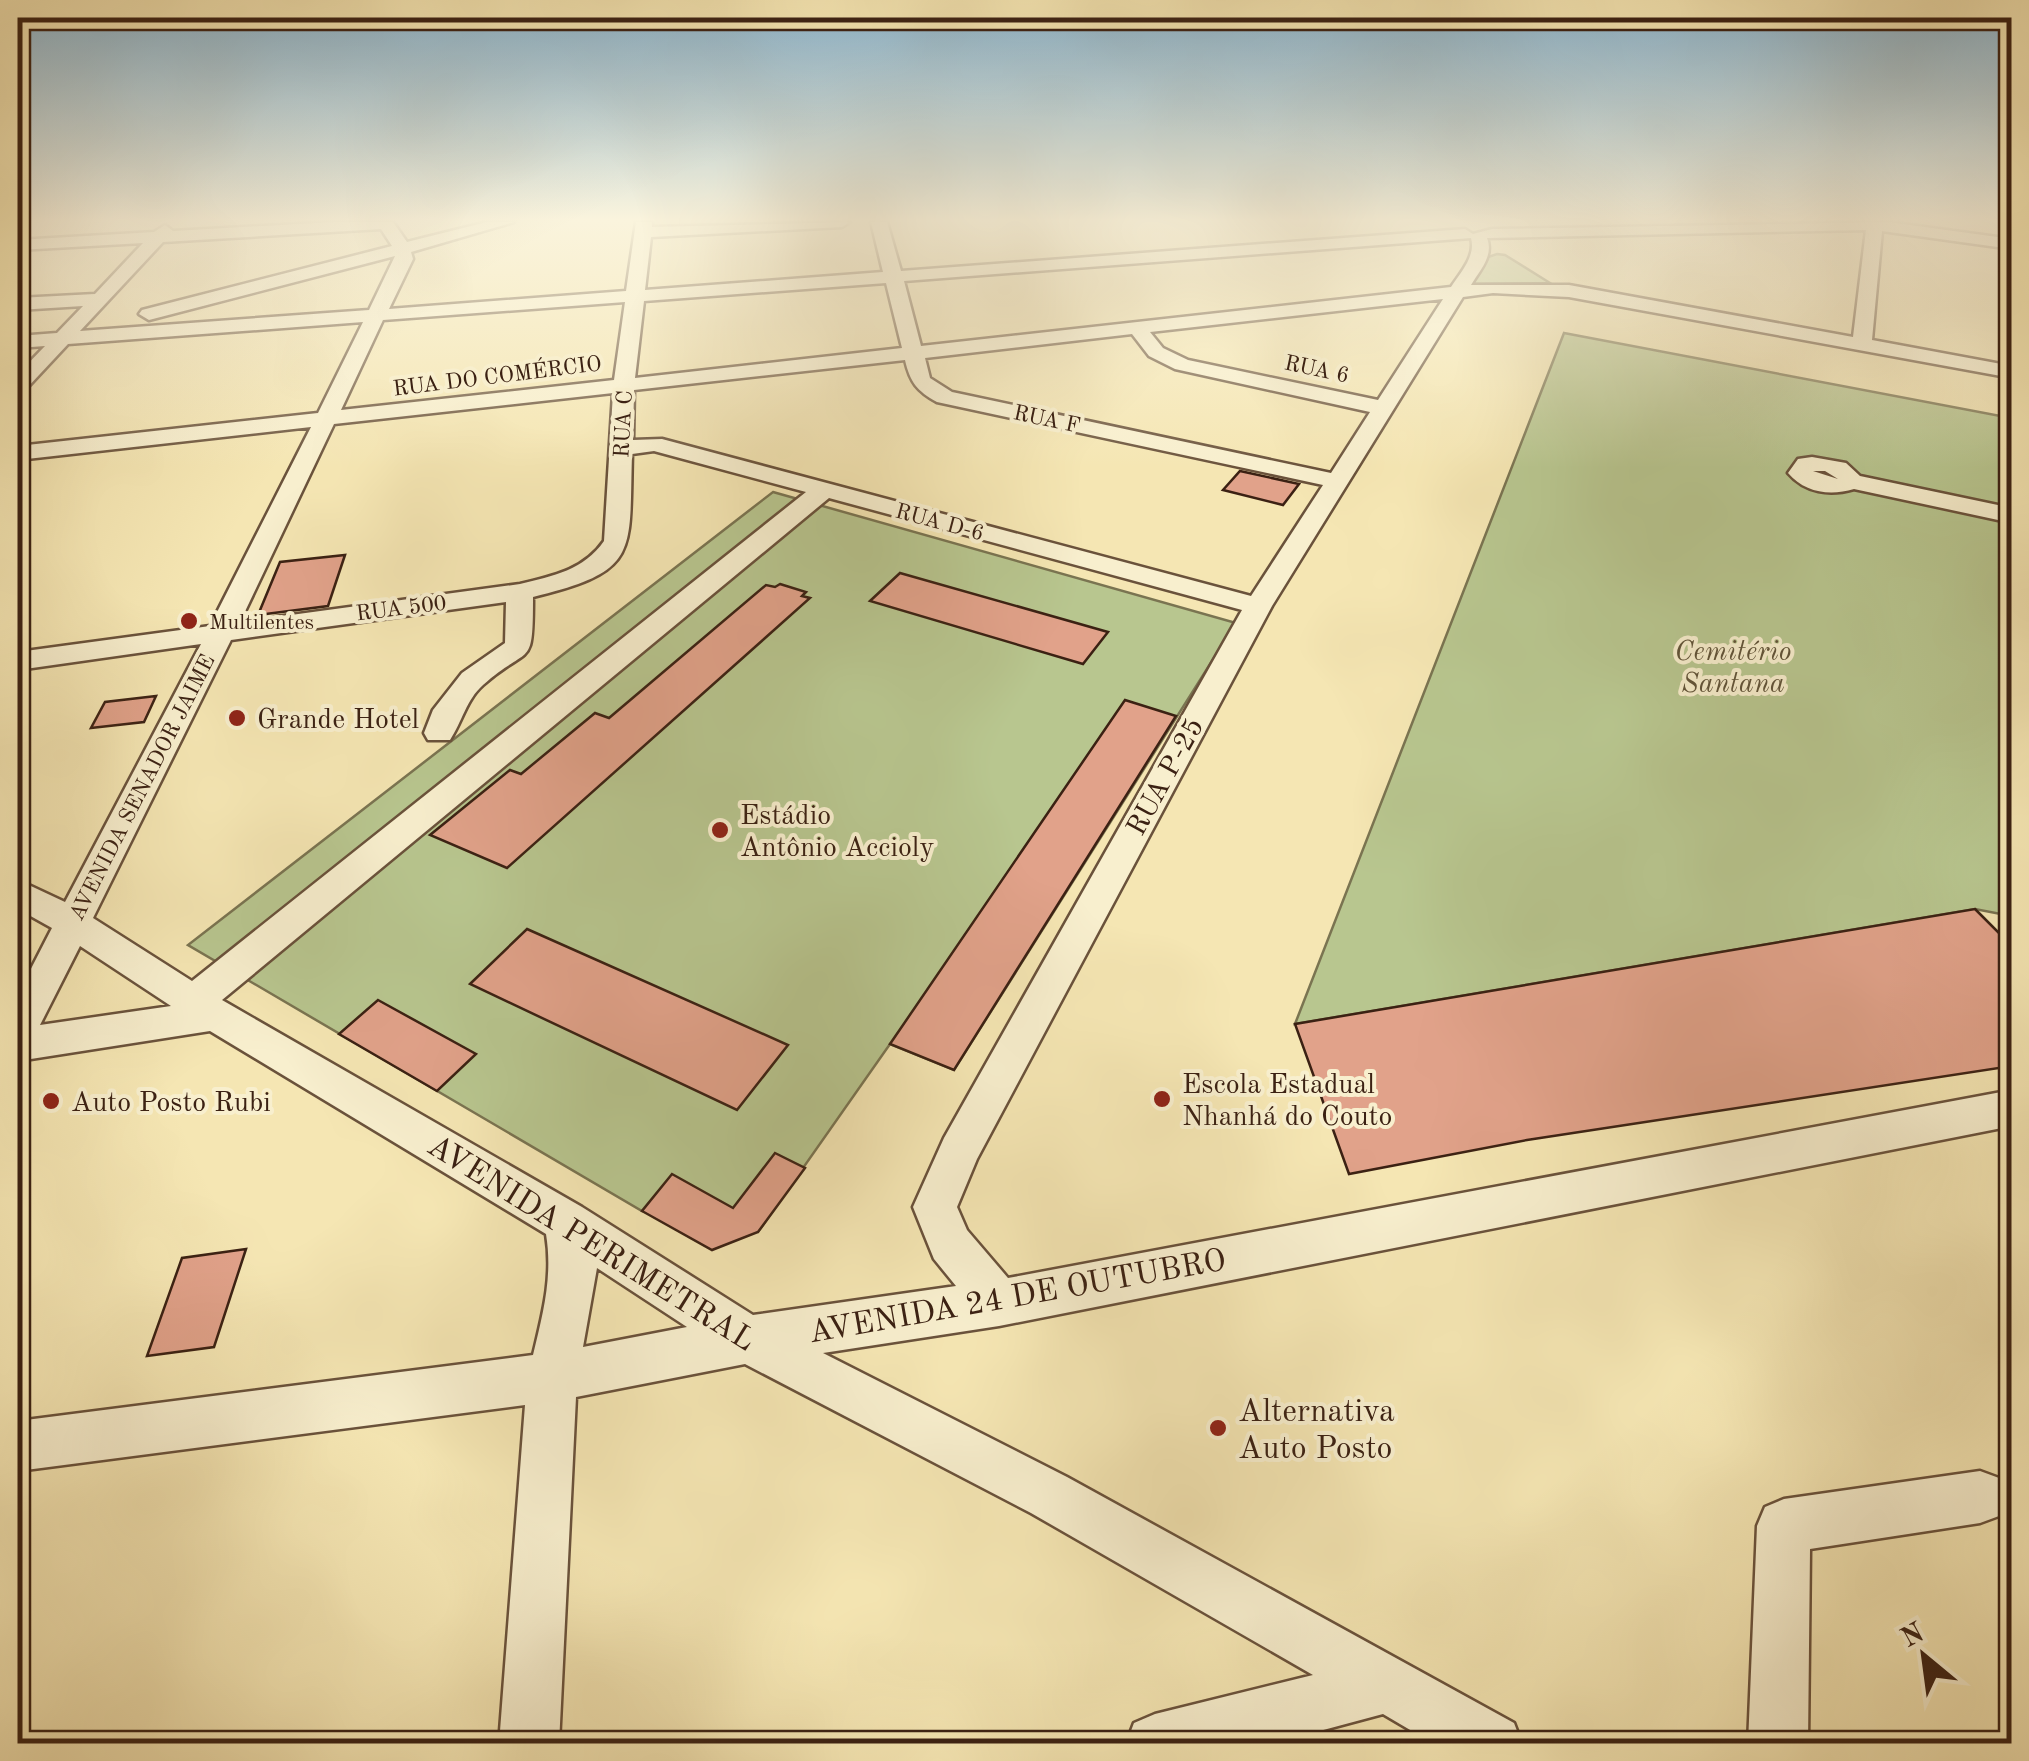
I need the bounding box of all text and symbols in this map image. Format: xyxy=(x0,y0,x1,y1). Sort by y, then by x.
street label: RUA DO COMÉRCIO xyxy=(391,350,603,401)
street label: RUA 6 xyxy=(1282,352,1351,388)
street label: RUA C xyxy=(611,390,637,458)
street label: RUA F xyxy=(1011,402,1082,438)
street label: RUA D-6 xyxy=(893,501,986,545)
street label: RUA 500 xyxy=(355,593,448,625)
marker: Multilentes xyxy=(178,610,200,632)
place label: Multilentes xyxy=(209,612,314,634)
park label: Cemitério Santana xyxy=(1675,639,1791,699)
street label: AVENIDA SENADOR JAIME xyxy=(66,651,220,925)
marker: Grande Hotel xyxy=(226,707,248,729)
place label: Grande Hotel xyxy=(257,707,419,735)
street label: RUA P-25 xyxy=(1123,714,1210,841)
place label: Estádio Antônio Accioly xyxy=(740,803,934,863)
marker: Estádio Antônio Accioly xyxy=(709,819,731,841)
place label: Escola Estadual Nhanhá do Couto xyxy=(1182,1072,1392,1132)
marker: Escola Estadual Nhanhá do Couto xyxy=(1151,1088,1173,1110)
marker: Auto Posto Rubi xyxy=(40,1090,62,1112)
place label: Auto Posto Rubi xyxy=(71,1090,271,1118)
street label: AVENIDA PERIMETRAL xyxy=(421,1130,760,1359)
street label: AVENIDA 24 DE OUTUBRO xyxy=(806,1245,1229,1350)
place label: Alternativa Auto Posto xyxy=(1238,1397,1395,1466)
marker: Alternativa Auto Posto xyxy=(1207,1417,1229,1439)
north arrow xyxy=(1874,1606,1974,1706)
text: N xyxy=(1897,1619,1930,1654)

